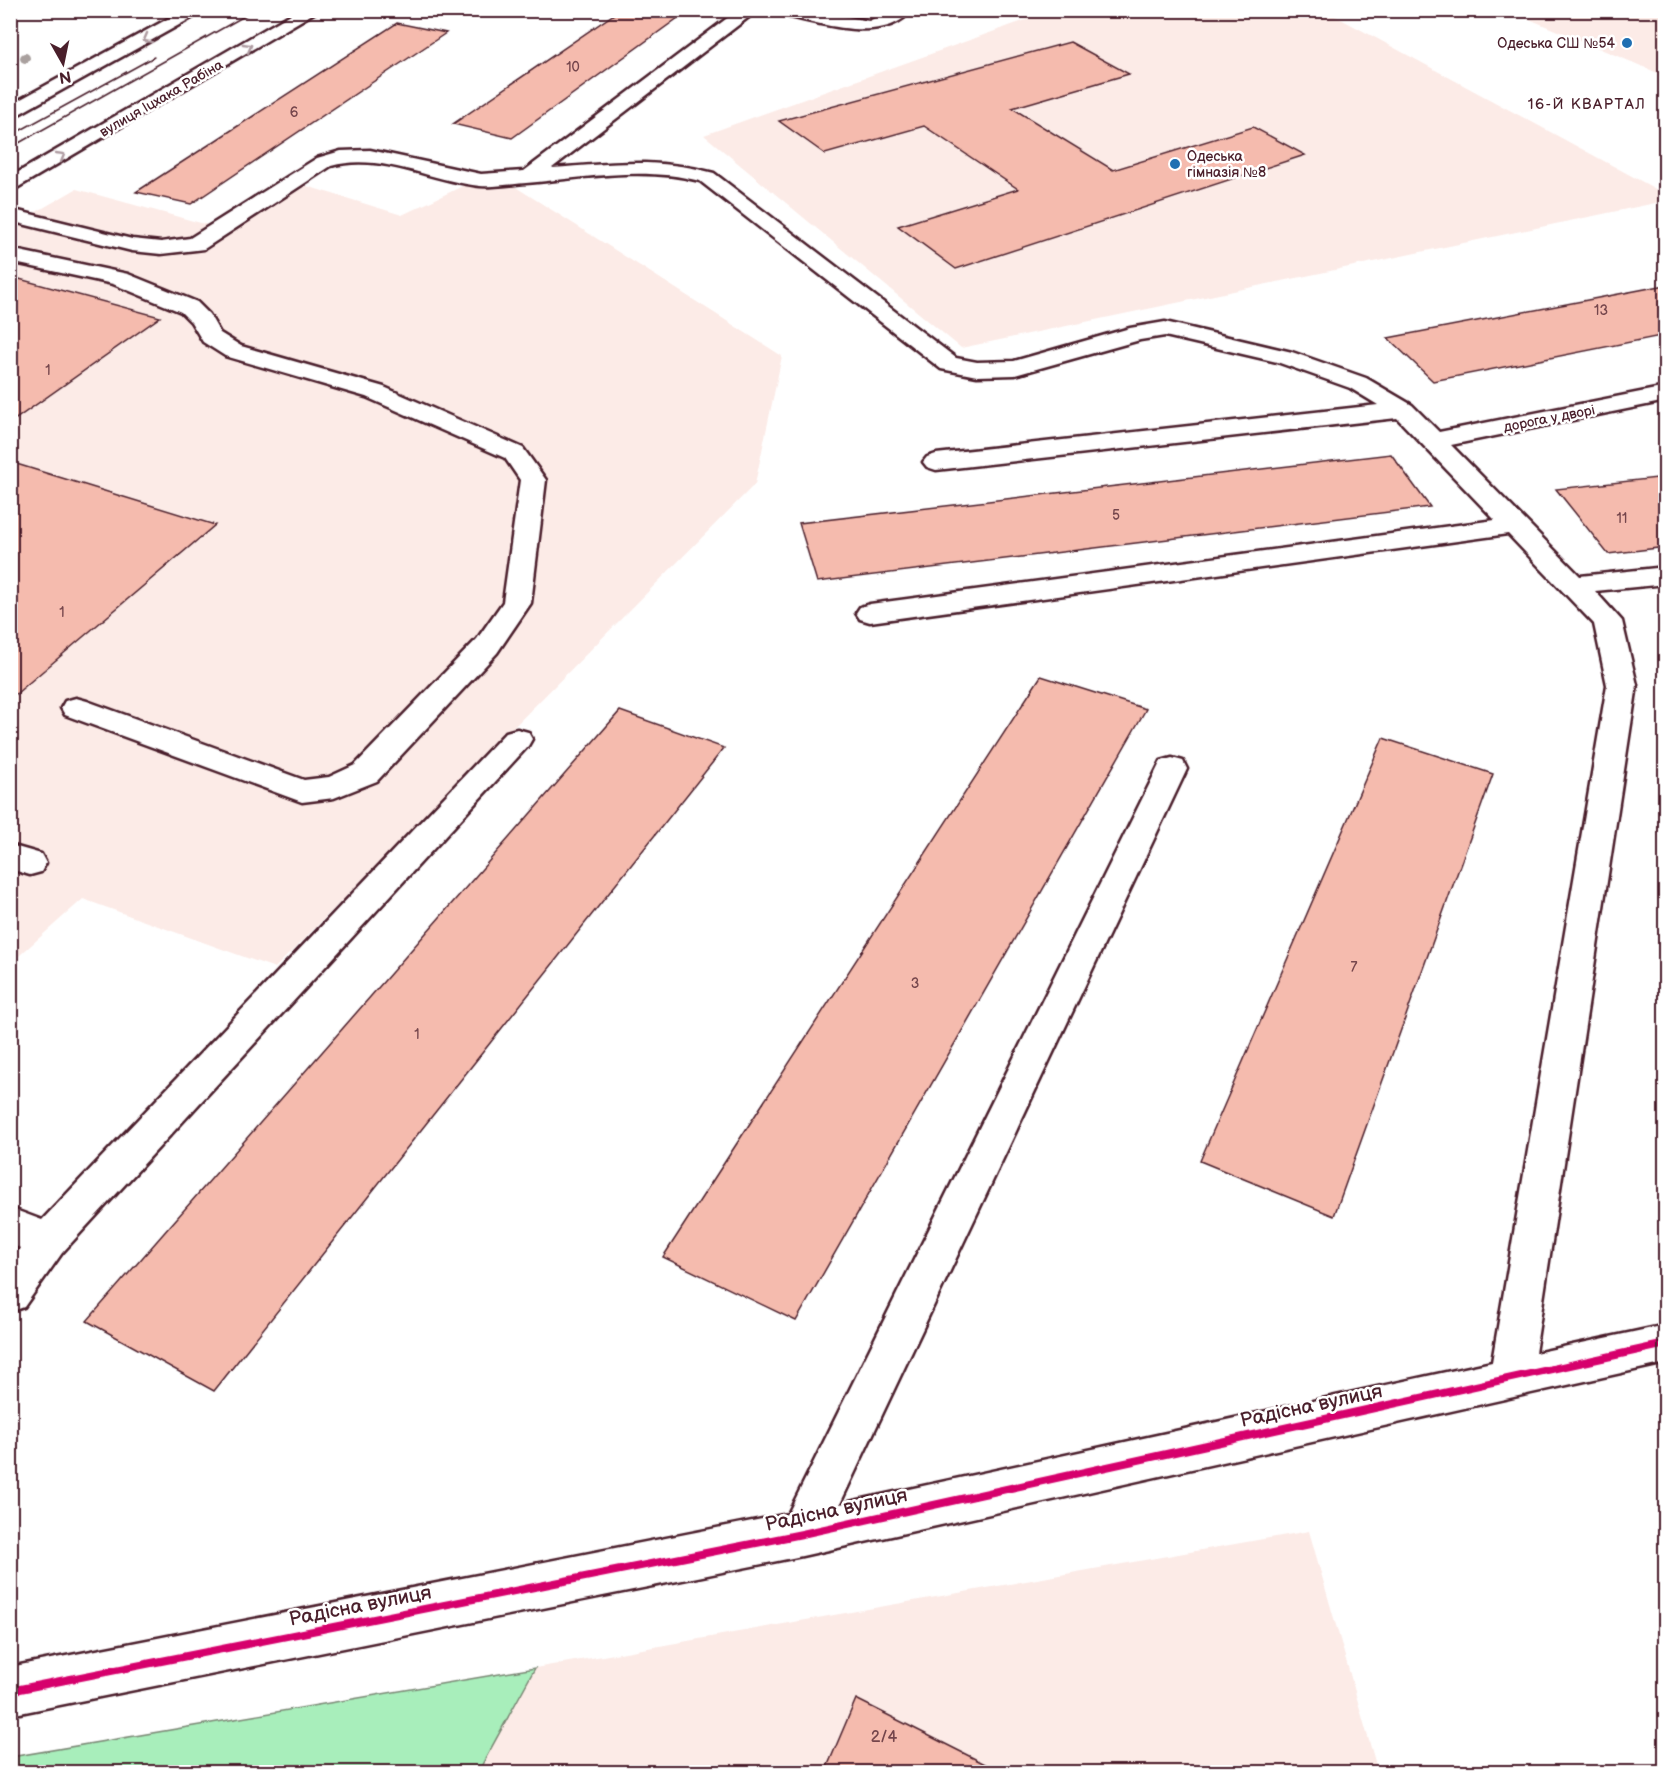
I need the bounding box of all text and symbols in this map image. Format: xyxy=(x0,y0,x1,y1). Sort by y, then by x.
one-way arrow xyxy=(143,32,153,43)
north arrow xyxy=(33,33,93,93)
place label: Одеська СШ №54 xyxy=(1497,35,1615,52)
marker: Одеська СШ №54 xyxy=(1620,36,1634,50)
one-way arrow xyxy=(242,43,252,55)
street label: вулиця Іцхака Рабіна xyxy=(97,56,227,141)
house number: 10 xyxy=(566,59,580,76)
text: N xyxy=(58,66,73,87)
district label: 16-Й КВАРТАЛ xyxy=(1528,95,1646,114)
house number: 6 xyxy=(290,104,299,121)
place label: Одеська гімназія №8 xyxy=(1187,148,1266,181)
one-way arrow xyxy=(55,152,65,163)
marker: Одеська гімназія №8 xyxy=(1168,157,1182,171)
house number: 13 xyxy=(1594,302,1608,319)
house number: 1 xyxy=(45,362,51,379)
street label: дорога у дворі xyxy=(1502,401,1596,436)
house number: 5 xyxy=(1112,507,1120,524)
house number: 11 xyxy=(1617,510,1627,527)
house number: 1 xyxy=(59,604,65,621)
house number: 7 xyxy=(1351,959,1358,976)
house number: 3 xyxy=(911,975,919,992)
house number: 1 xyxy=(414,1026,420,1043)
street label: Радісна вулиця xyxy=(1238,1379,1385,1433)
street label: Радісна вулиця xyxy=(763,1483,910,1537)
street label: Радісна вулиця xyxy=(287,1580,434,1632)
house number: 2/4 xyxy=(871,1728,897,1747)

